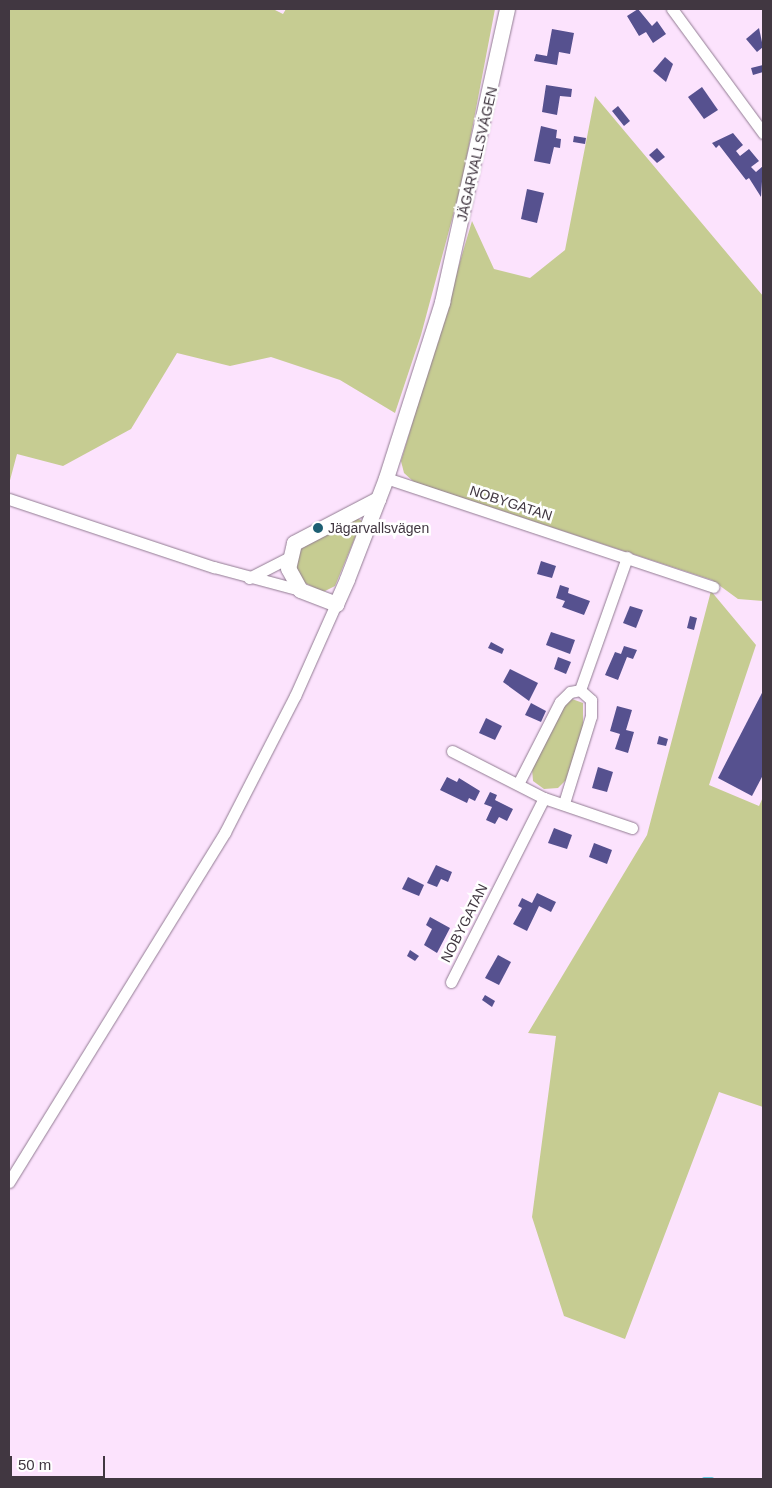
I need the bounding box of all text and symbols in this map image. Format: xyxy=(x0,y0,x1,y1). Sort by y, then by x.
street label: JÄGARVALLSVÄGEN xyxy=(453,85,501,223)
street label: NOBYGATAN xyxy=(468,482,554,524)
place label: Jägarvallsvägen xyxy=(328,520,429,536)
marker: Jägarvallsvägen xyxy=(312,522,324,534)
street label: NOBYGATAN xyxy=(437,881,491,965)
scale bar xyxy=(12,1446,108,1478)
text: 50 m xyxy=(18,1456,51,1473)

